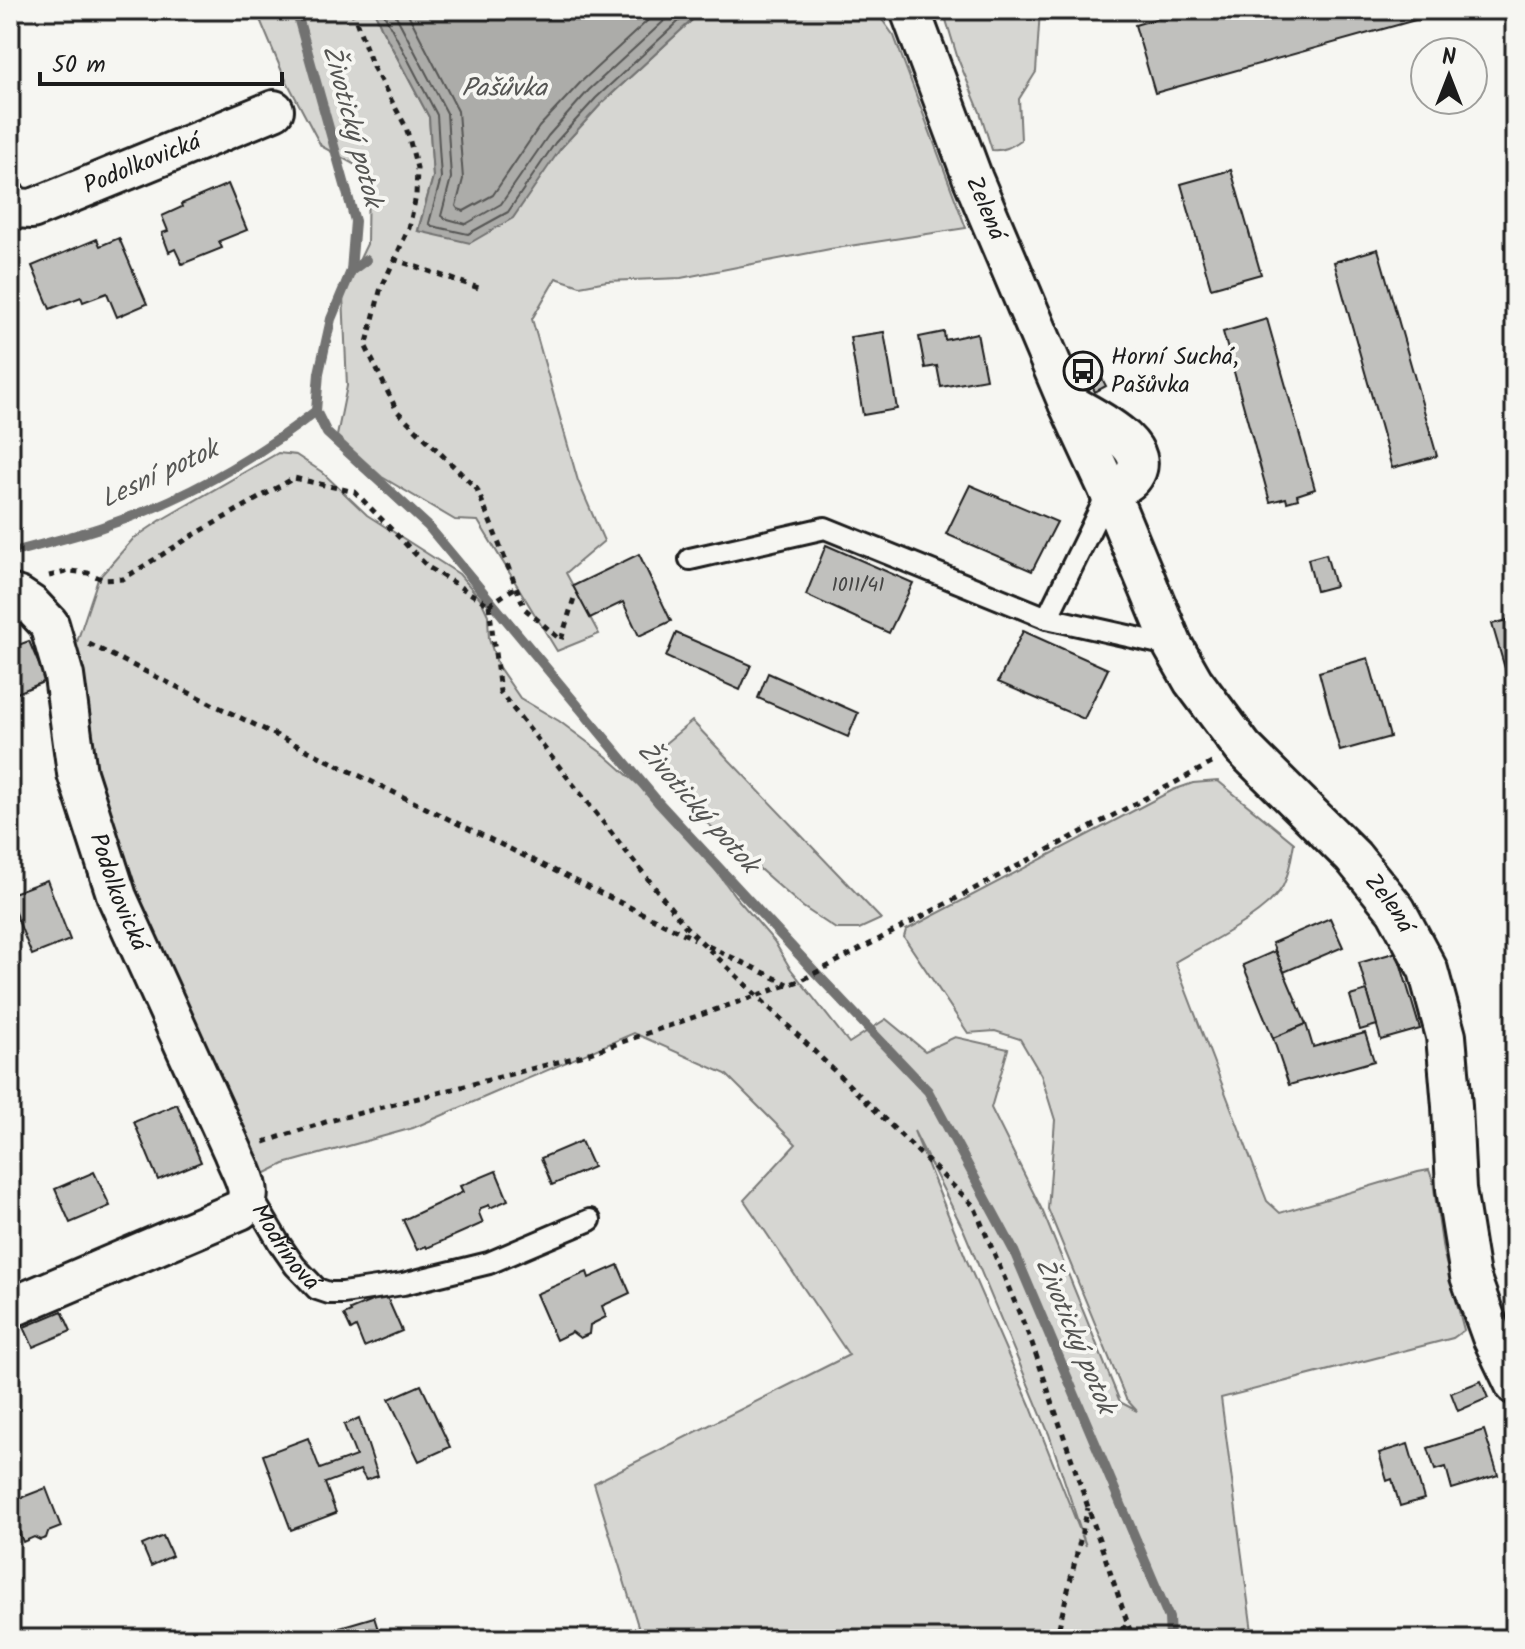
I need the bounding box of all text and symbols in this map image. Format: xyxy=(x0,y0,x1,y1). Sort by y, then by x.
scale bar xyxy=(40,36,282,86)
north arrow xyxy=(1409,36,1489,116)
water label: Životický potok xyxy=(309,40,394,215)
text: N xyxy=(1442,41,1456,76)
text: 50 m xyxy=(52,46,106,85)
water label: Pašůvka xyxy=(461,68,548,110)
street label: Podolkovická xyxy=(78,121,210,205)
street label: Zelená xyxy=(954,170,1017,249)
place label: Horní Suchá, Pašůvka xyxy=(1111,338,1239,405)
bus stop icon: Horní Suchá, Pašůvka xyxy=(1062,350,1104,392)
water label: Lesní potok xyxy=(94,428,229,521)
house number: 1011/41 xyxy=(831,570,885,602)
water label: Životický potok xyxy=(626,732,771,887)
street label: Podolkovická xyxy=(78,828,160,960)
street label: Zelená xyxy=(1354,865,1426,943)
street label: Modřínová xyxy=(240,1196,331,1302)
water label: Životický potok xyxy=(1022,1251,1127,1424)

